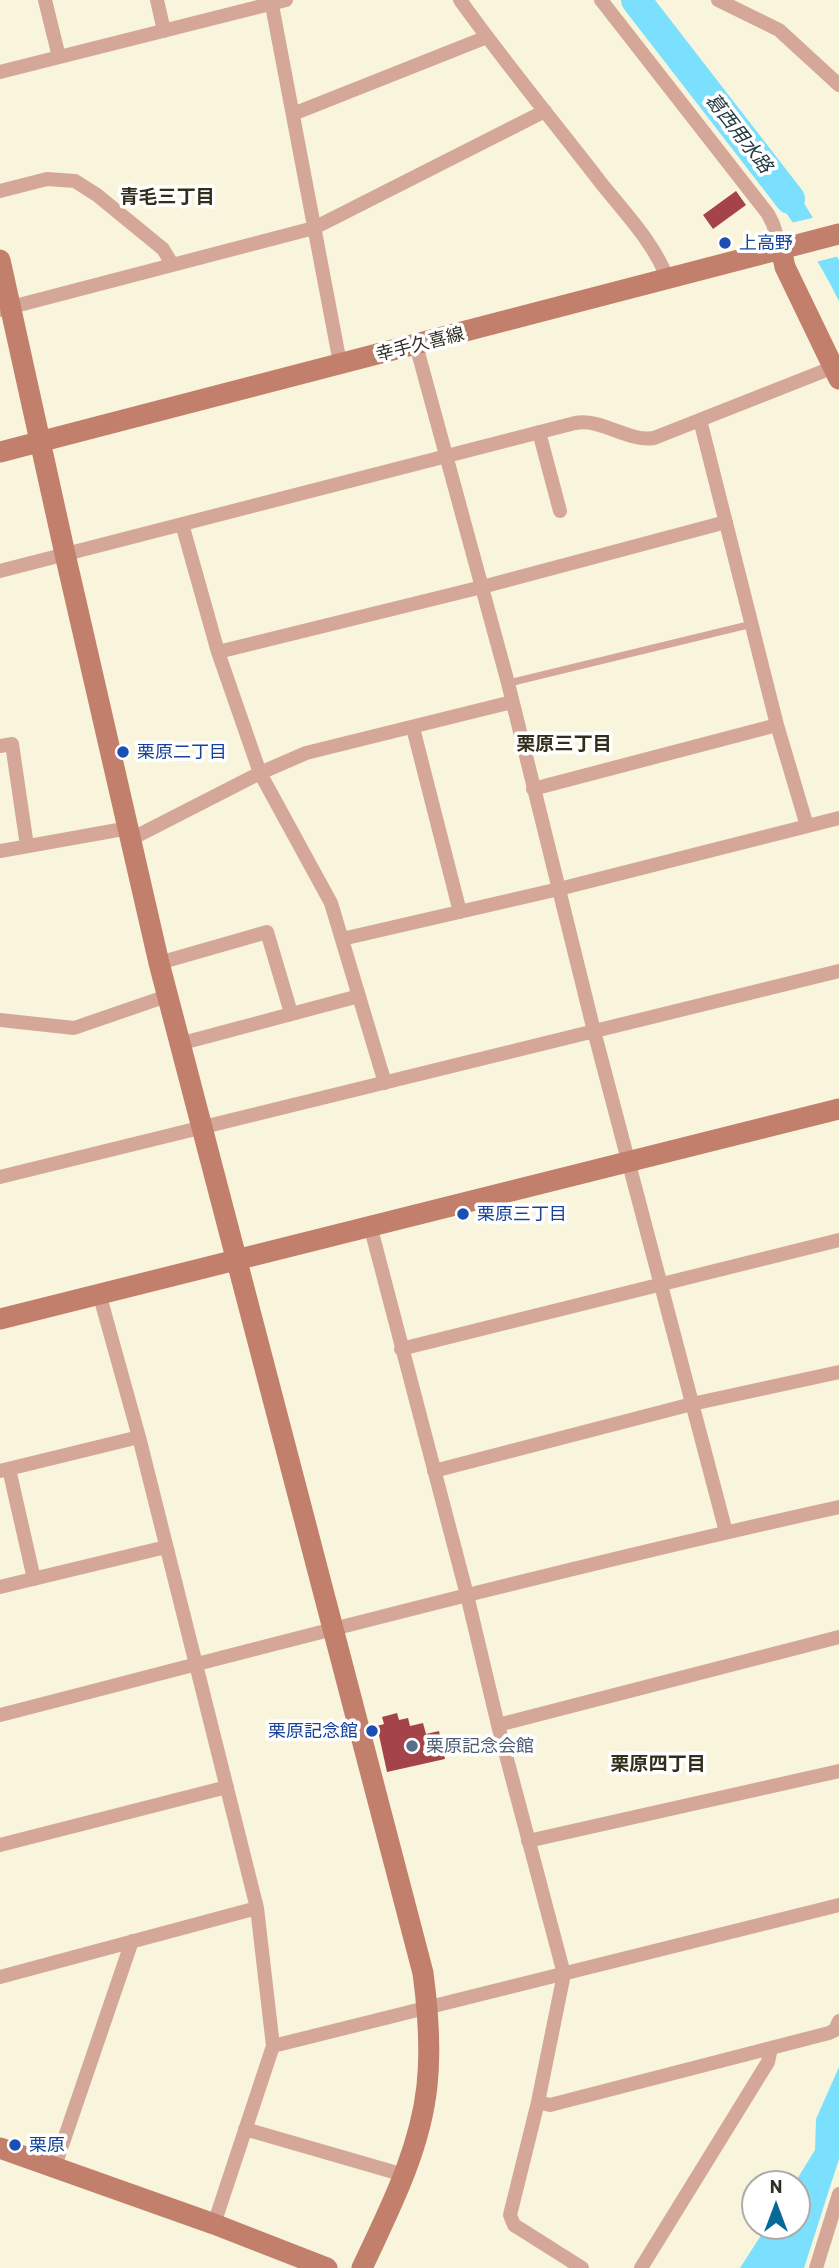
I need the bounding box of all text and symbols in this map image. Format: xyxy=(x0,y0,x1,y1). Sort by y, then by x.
water label: 葛西用水路 xyxy=(701,89,777,177)
district label: 青毛三丁目 xyxy=(120,186,214,208)
place label: 上高野 xyxy=(739,232,793,254)
marker: 上高野 xyxy=(717,235,733,251)
street label: 幸手久喜線 xyxy=(374,323,466,365)
district label: 栗原三丁目 xyxy=(517,733,611,755)
place label: 栗原二丁目 xyxy=(137,741,227,763)
marker: 栗原二丁目 xyxy=(115,744,131,760)
place label: 栗原三丁目 xyxy=(477,1203,567,1225)
marker: 栗原三丁目 xyxy=(455,1206,471,1222)
place label: 栗原記念館 xyxy=(268,1720,358,1742)
marker: 栗原記念館 xyxy=(364,1723,380,1739)
place label: 栗原記念会館 xyxy=(426,1735,534,1757)
marker: 栗原記念会館 xyxy=(404,1738,420,1754)
district label: 栗原四丁目 xyxy=(611,1753,705,1775)
place label: 栗原 xyxy=(29,2134,65,2156)
marker: 栗原 xyxy=(7,2137,23,2153)
north arrow xyxy=(741,2170,811,2240)
text: N xyxy=(770,2174,782,2197)

